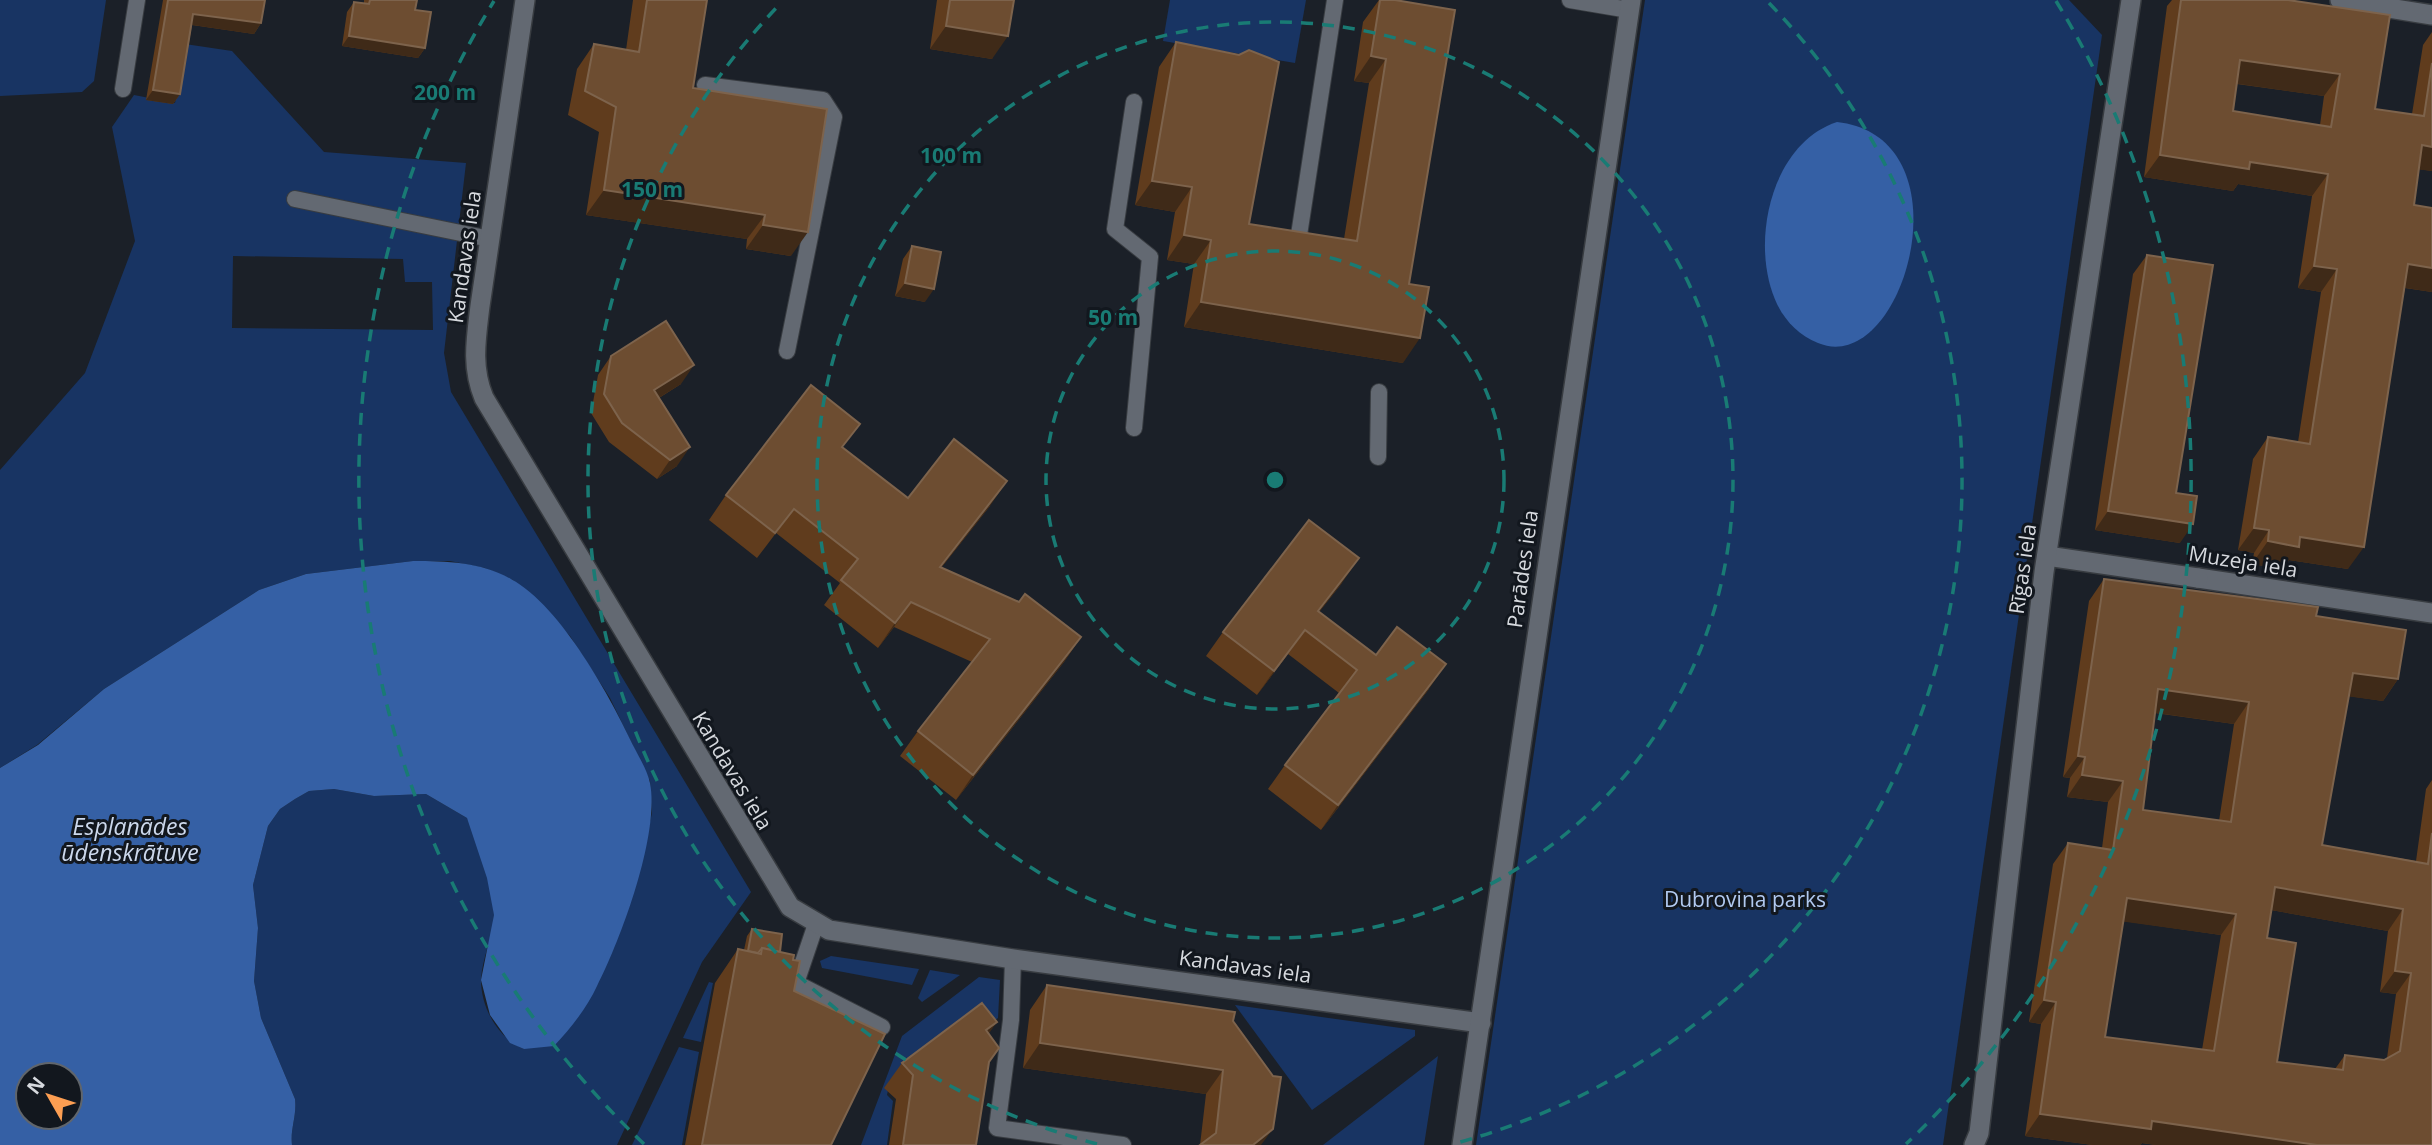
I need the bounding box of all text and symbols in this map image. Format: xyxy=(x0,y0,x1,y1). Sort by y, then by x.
text: 200 m xyxy=(414,78,476,106)
text: 100 m xyxy=(920,141,982,169)
text: 150 m xyxy=(621,175,683,203)
street label: Kandavas iela xyxy=(441,189,487,325)
text: 50 m xyxy=(1088,303,1138,331)
centre of rings xyxy=(1263,468,1287,492)
street label: Parādes iela xyxy=(1500,508,1544,630)
street label: Rīgas iela xyxy=(2002,522,2042,616)
street label: Muzeja iela xyxy=(2187,539,2300,583)
street label: Kandavas iela xyxy=(686,706,779,835)
water label: Esplanādes ūdenskrātuve xyxy=(61,810,199,868)
park label: Dubrovina parks xyxy=(1664,885,1826,913)
street label: Kandavas iela xyxy=(1177,943,1313,989)
north arrow xyxy=(14,1061,84,1131)
text: N xyxy=(21,1071,51,1099)

